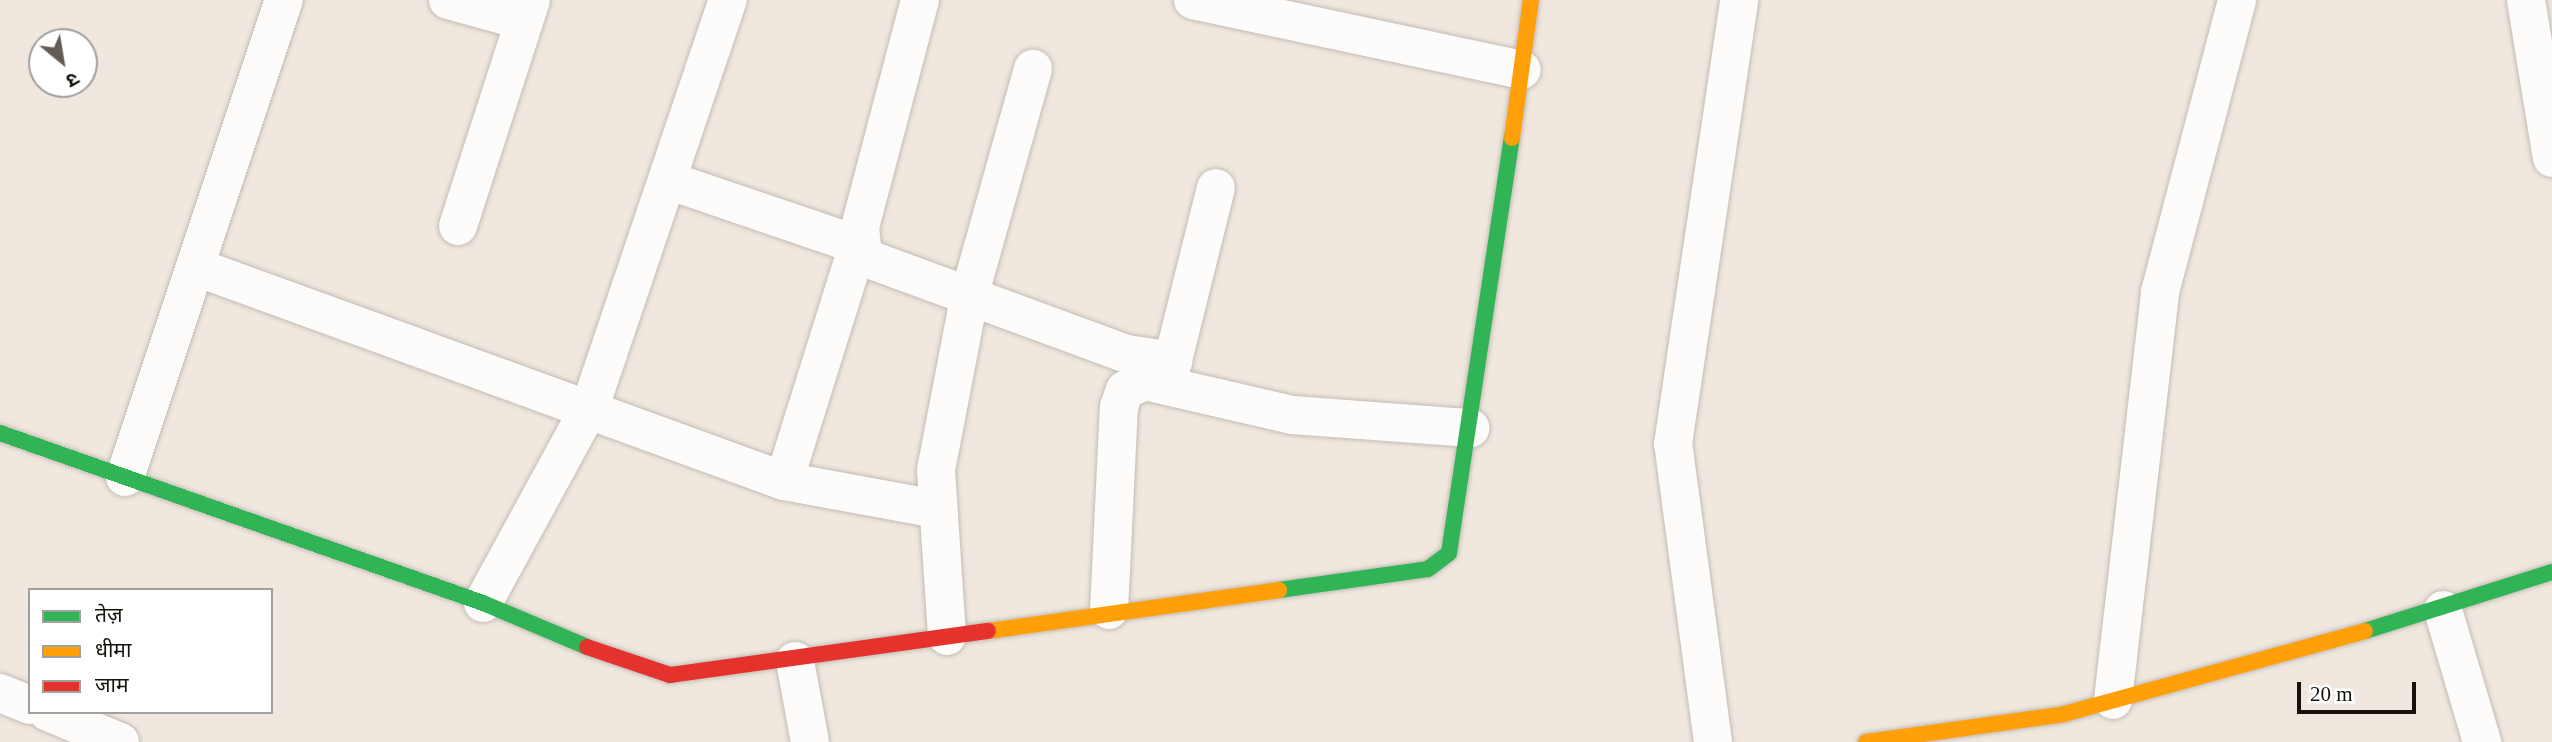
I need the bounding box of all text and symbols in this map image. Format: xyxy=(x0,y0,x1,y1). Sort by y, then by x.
north arrow xyxy=(28,28,98,98)
text: उ xyxy=(63,68,83,92)
legend xyxy=(28,588,273,714)
text: तेज़ xyxy=(95,603,123,627)
text: धीमा xyxy=(95,638,131,662)
scale bar xyxy=(2300,668,2419,712)
text: जाम xyxy=(95,673,129,697)
text: 20 m xyxy=(2310,682,2353,706)

